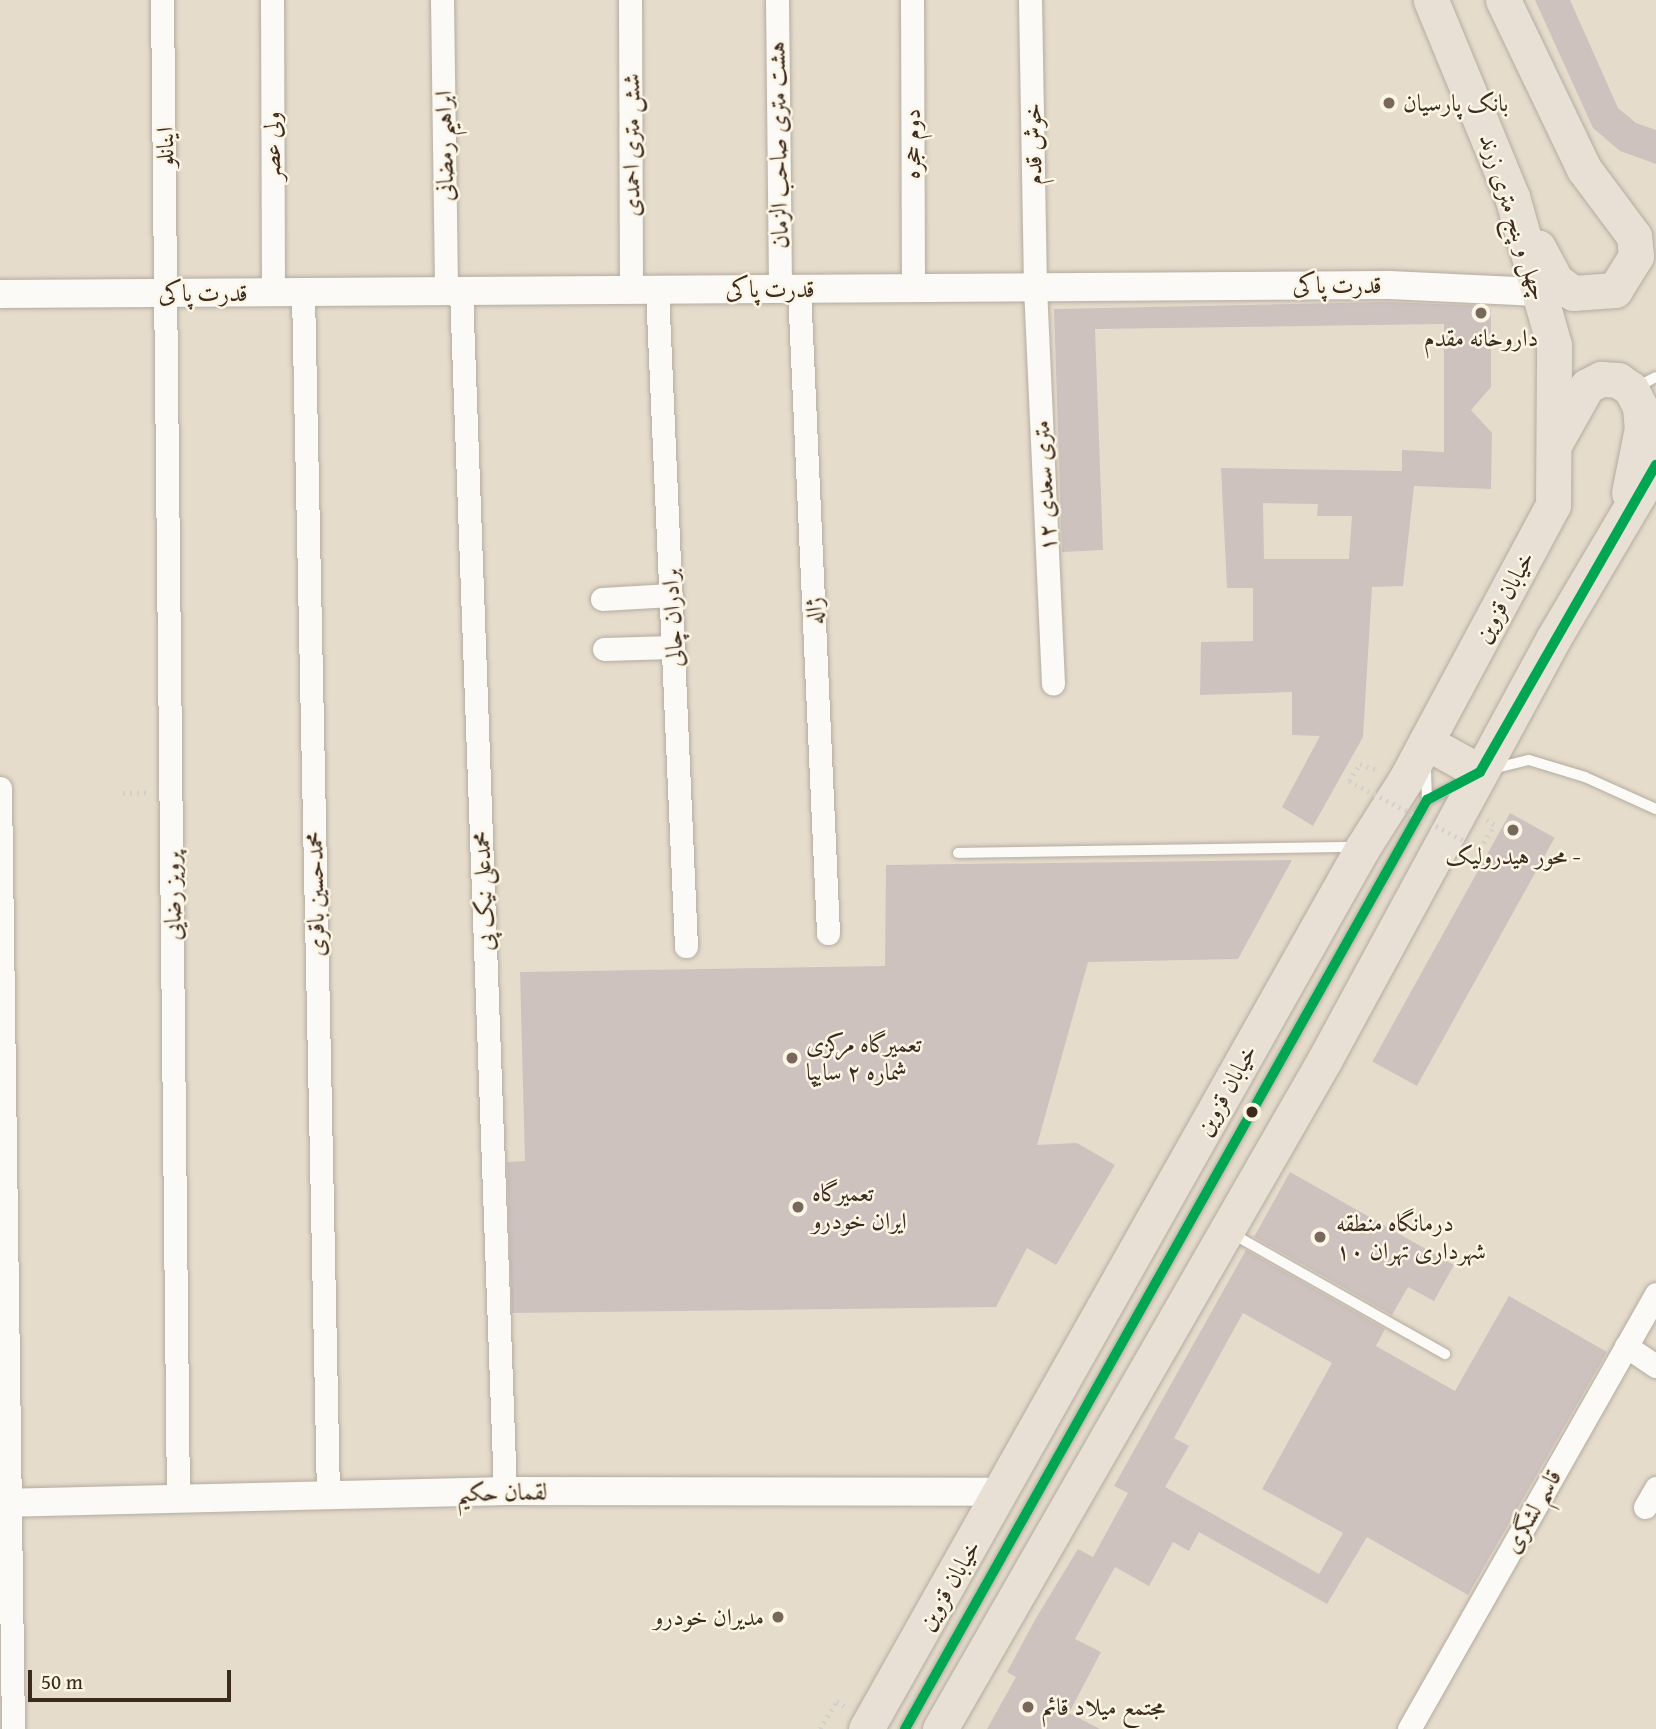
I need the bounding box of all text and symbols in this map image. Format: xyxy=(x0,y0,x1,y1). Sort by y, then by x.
street label: هشت متری صاحب الزمان xyxy=(762,41,794,249)
street label: شش متری احمدی xyxy=(617,73,645,217)
place label: بانک پارسیان xyxy=(1403,89,1508,117)
street label: ابراهیم رمضانی xyxy=(429,90,459,202)
marker: بانک پارسیان xyxy=(1381,95,1397,111)
street label: خوش قدم xyxy=(1018,103,1048,185)
street label: دوم حجره xyxy=(898,109,926,179)
street label: ولی عصر xyxy=(258,111,286,181)
street label: اینانلو xyxy=(150,127,180,167)
street label: چهل و پنج متری زرند xyxy=(1474,130,1554,304)
street label: قدرت پاکی xyxy=(1292,271,1382,299)
street label: قدرت پاکی xyxy=(725,275,815,303)
street label: قدرت پاکی xyxy=(158,279,248,307)
marker: داروخانه مقدم xyxy=(1473,305,1489,321)
place label: داروخانه مقدم xyxy=(1424,324,1538,352)
street label: ۱۲ متری سعدی xyxy=(1026,420,1062,552)
street label: خیابان قزوین xyxy=(1468,546,1540,648)
street label: برادران چالی xyxy=(655,568,689,668)
street label: ژاله xyxy=(799,596,829,626)
marker: محور هیدرولیک - xyxy=(1505,822,1521,838)
street label: محمدعلی نیک پی xyxy=(467,830,499,952)
street label: محمدحسین باقری xyxy=(300,831,330,957)
place label: محور هیدرولیک - xyxy=(1445,842,1581,870)
street label: پرویز رضایی xyxy=(157,851,187,941)
place label: تعمیرگاه مرکزی شماره ۲ سایپا xyxy=(806,1030,922,1086)
street label: خیابان قزوین xyxy=(1189,1039,1263,1141)
marker: تعمیرگاه مرکزی شماره ۲ سایپا xyxy=(784,1050,800,1066)
unlabelled marker xyxy=(1245,1105,1259,1119)
place label: تعمیرگاه ایران خودرو xyxy=(812,1179,907,1235)
marker: تعمیرگاه ایران خودرو xyxy=(790,1199,806,1215)
place label: درمانگاه منطقه ۱۰ شهرداری تهران xyxy=(1336,1209,1486,1265)
marker: درمانگاه منطقه ۱۰ شهرداری تهران xyxy=(1310,1227,1330,1247)
street label: قاسم لشگری xyxy=(1497,1464,1567,1558)
street label: لقمان حکیم xyxy=(456,1477,548,1507)
street label: خیابان قزوین xyxy=(912,1534,986,1636)
place label: مدیران خودرو xyxy=(654,1603,764,1631)
marker: مدیران خودرو xyxy=(770,1609,786,1625)
scale bar xyxy=(32,1656,234,1700)
text: 50 m xyxy=(41,1666,83,1697)
place label: مجتمع میلاد قائم xyxy=(1042,1693,1165,1721)
marker: مجتمع میلاد قائم xyxy=(1020,1699,1036,1715)

